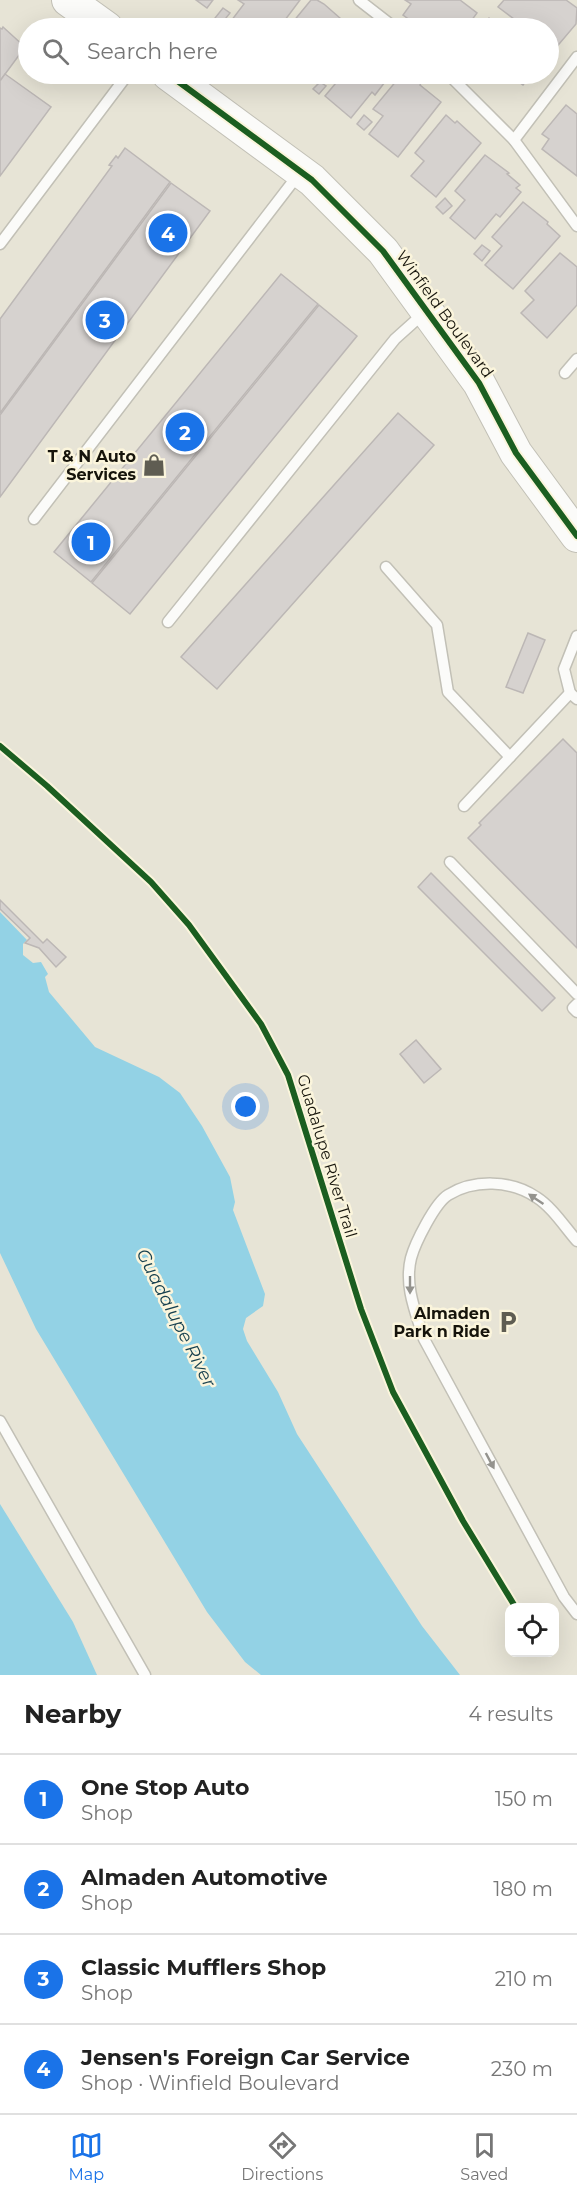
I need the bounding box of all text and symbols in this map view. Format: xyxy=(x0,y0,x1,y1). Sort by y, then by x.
search box xyxy=(18,18,559,84)
icon: search xyxy=(39,35,72,68)
text: Search here xyxy=(87,38,218,65)
pin: 4 xyxy=(148,210,188,256)
street label: Winfield Boulevard xyxy=(392,247,498,381)
pin: 3 xyxy=(86,298,124,342)
pin: 2 xyxy=(166,410,204,454)
place label: T & N Auto Services xyxy=(48,447,137,484)
shop icon: T & N Auto Services xyxy=(141,452,167,478)
pin: 1 xyxy=(72,520,110,564)
street label: Guadalupe River Trail xyxy=(293,1072,361,1240)
your location xyxy=(231,1092,260,1121)
one-way arrow xyxy=(529,1193,545,1205)
water label: Guadalupe River xyxy=(132,1245,221,1392)
one-way arrow xyxy=(405,1275,415,1294)
place label: Almaden Park n Ride xyxy=(393,1304,490,1341)
parking icon: Almaden Park n Ride xyxy=(495,1309,521,1335)
one-way arrow xyxy=(485,1453,495,1470)
map controls xyxy=(505,1603,559,1657)
button: locate xyxy=(505,1603,559,1657)
text: Nearby xyxy=(24,1698,121,1730)
text: 4 results xyxy=(468,1702,553,1726)
text: One Stop Auto xyxy=(81,1774,249,1801)
text: 1 xyxy=(40,1787,47,1811)
text: 150 m xyxy=(495,1787,553,1811)
text: Shop xyxy=(81,1801,133,1825)
text: Almaden Automotive xyxy=(81,1864,328,1891)
text: 2 xyxy=(38,1877,49,1901)
text: 180 m xyxy=(493,1877,553,1901)
text: Shop xyxy=(81,1891,133,1915)
text: Classic Mufflers Shop xyxy=(81,1954,326,1981)
text: 3 xyxy=(38,1967,49,1991)
text: 210 m xyxy=(495,1967,553,1991)
text: Shop xyxy=(81,1981,133,2005)
text: Jensen's Foreign Car Service xyxy=(81,2044,410,2071)
text: 4 xyxy=(37,2057,50,2081)
text: 230 m xyxy=(491,2057,553,2081)
text: Shop · Winfield Boulevard xyxy=(81,2071,340,2095)
tab: Map xyxy=(69,2129,104,2184)
tab: Directions xyxy=(241,2129,323,2184)
tab: Saved xyxy=(460,2129,508,2184)

